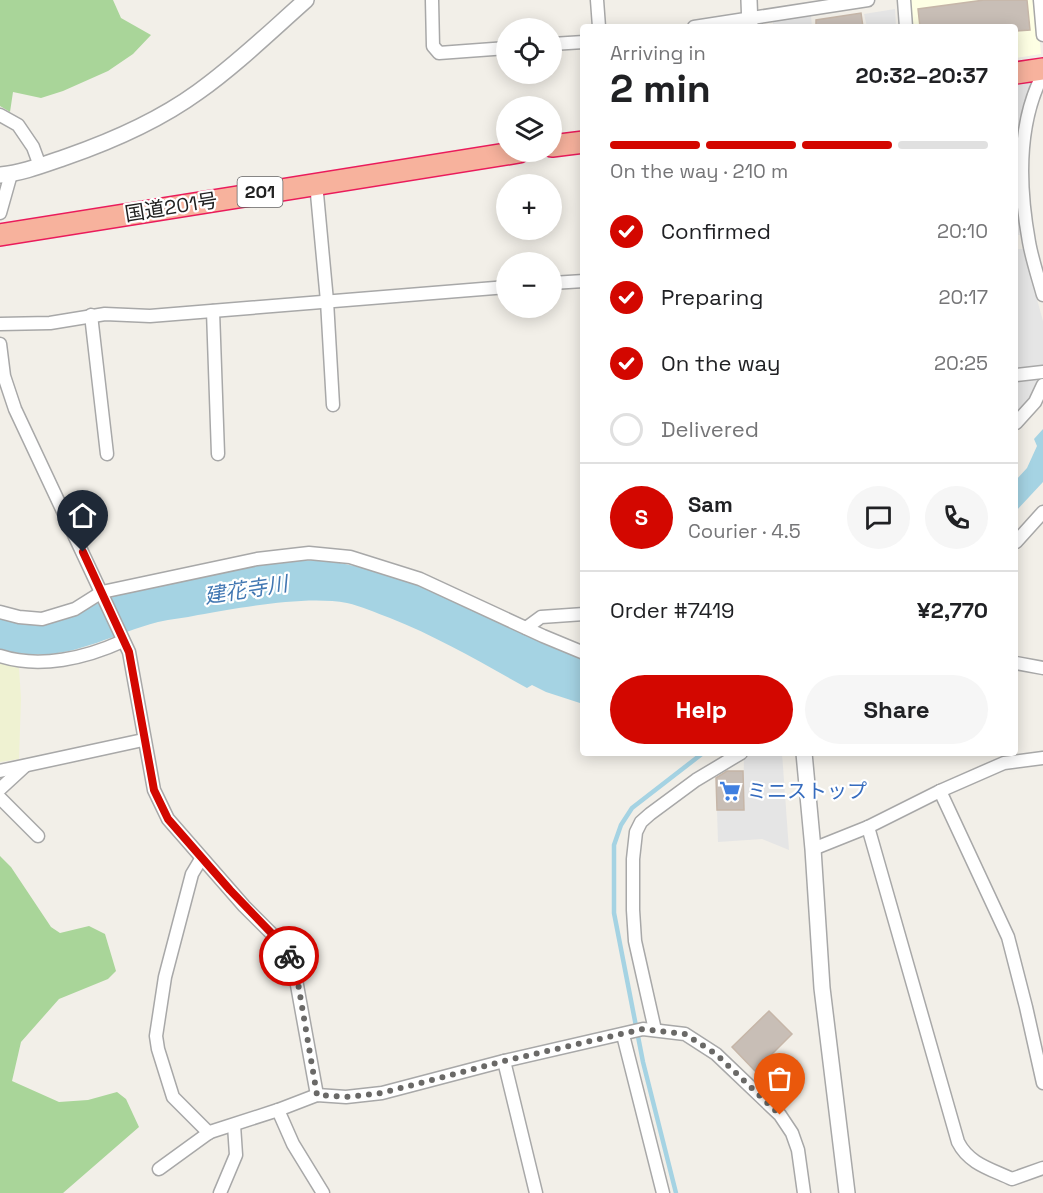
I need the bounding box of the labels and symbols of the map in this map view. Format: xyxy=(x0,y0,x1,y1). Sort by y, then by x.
road number: 201 xyxy=(238,177,282,207)
street label: 国道201号 xyxy=(123,187,219,227)
pin xyxy=(57,490,108,552)
water label: 建花寺川 xyxy=(202,569,291,609)
place label: ミニストップ xyxy=(747,778,867,804)
supermarket icon: ミニストップ xyxy=(718,779,742,803)
courier xyxy=(259,926,319,986)
pin xyxy=(754,1053,805,1115)

